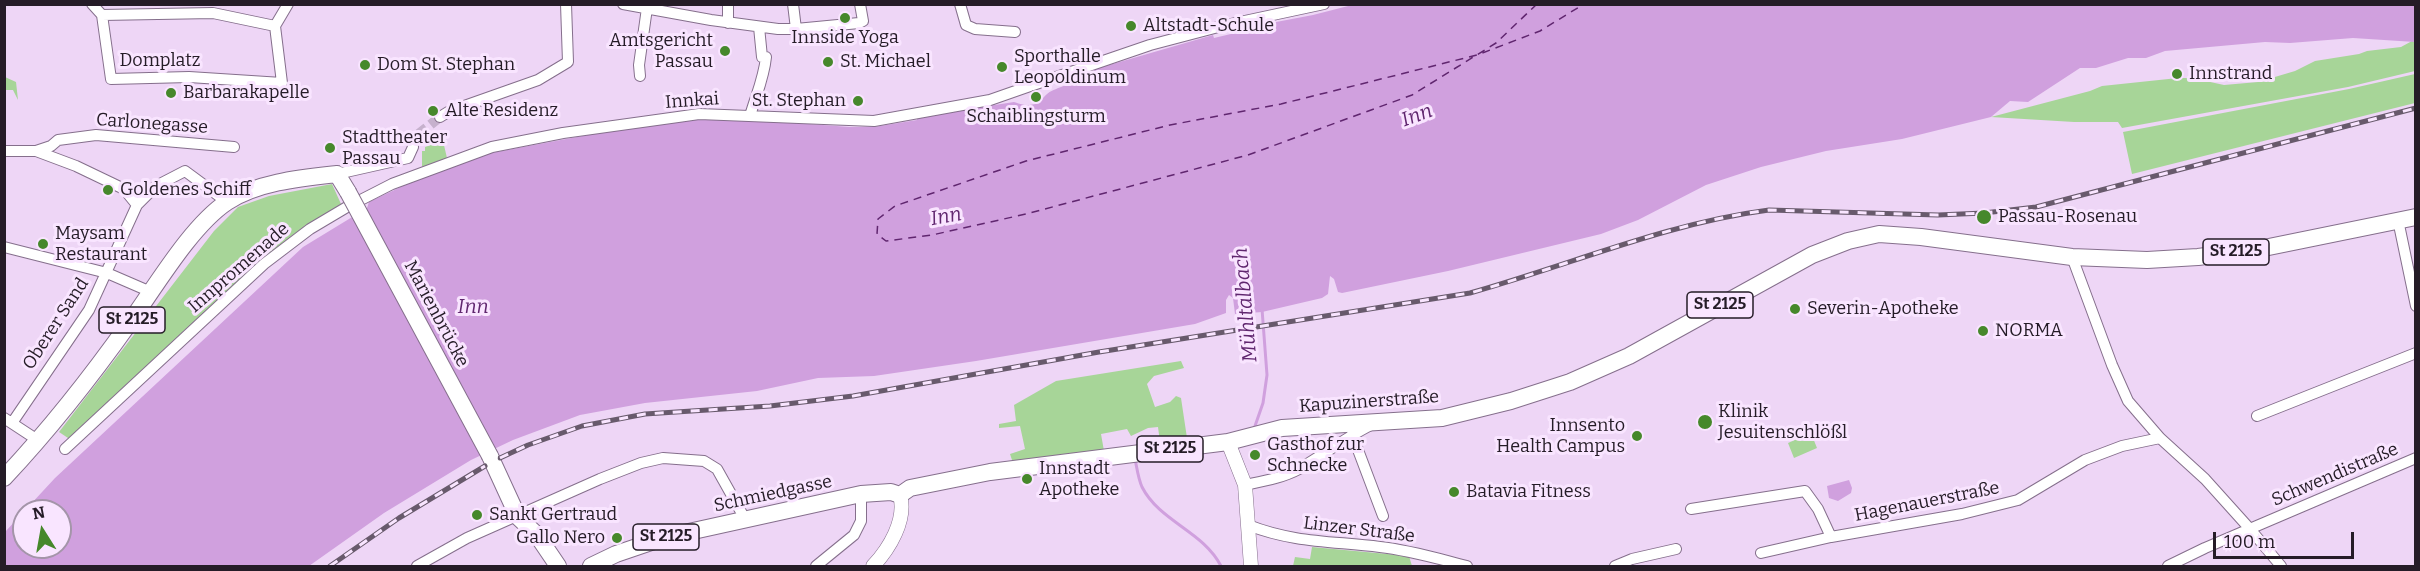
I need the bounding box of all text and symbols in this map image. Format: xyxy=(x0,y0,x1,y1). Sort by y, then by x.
marker: Innside Yoga xyxy=(838,11,852,25)
place label: Altstadt-Schule xyxy=(1143,15,1274,37)
marker: Altstadt-Schule xyxy=(1124,19,1138,33)
place label: Innside Yoga xyxy=(791,27,899,49)
place label: Amtsgericht Passau xyxy=(609,30,713,72)
marker: Amtsgericht Passau xyxy=(718,44,732,58)
place label: Sporthalle Leopoldinum xyxy=(1014,46,1126,88)
street label: Domplatz xyxy=(119,50,201,72)
place label: St. Michael xyxy=(840,51,931,73)
place label: Dom St. Stephan xyxy=(377,54,515,76)
marker: St. Michael xyxy=(821,55,835,69)
marker: Dom St. Stephan xyxy=(358,58,372,72)
marker: Sporthalle Leopoldinum xyxy=(995,60,1009,74)
place label: Innstrand xyxy=(2189,63,2273,85)
marker: Innstrand xyxy=(2170,67,2184,81)
place label: Barbarakapelle xyxy=(183,82,309,104)
marker: Barbarakapelle xyxy=(164,86,178,100)
street label: Innkai xyxy=(664,88,720,114)
place label: St. Stephan xyxy=(752,90,846,112)
marker: Schaiblingsturm xyxy=(1029,90,1043,104)
marker: St. Stephan xyxy=(851,94,865,108)
water label: Inn xyxy=(1398,99,1436,133)
place label: Alte Residenz xyxy=(445,100,558,122)
marker: Alte Residenz xyxy=(426,104,440,118)
place label: Schaiblingsturm xyxy=(966,106,1106,128)
street label: Carlonegasse xyxy=(95,109,209,139)
place label: Stadttheater Passau xyxy=(342,127,447,170)
marker: Stadttheater Passau xyxy=(323,141,337,155)
place label: Goldenes Schiff xyxy=(120,179,251,201)
marker: Goldenes Schiff xyxy=(101,183,115,197)
water label: Inn xyxy=(929,202,963,232)
place label: Passau-Rosenau xyxy=(1998,206,2137,228)
marker: Passau-Rosenau xyxy=(1975,208,1993,226)
street label: Innpromenade xyxy=(184,218,294,318)
place label: Maysam Restaurant xyxy=(55,223,147,266)
marker: Maysam Restaurant xyxy=(36,237,50,251)
road number: St 2125 xyxy=(2203,239,2269,265)
water label: Mühltalbach xyxy=(1229,247,1263,363)
street label: Marienbrücke xyxy=(399,257,473,371)
street label: Oberer Sand xyxy=(18,274,94,374)
road number: St 2125 xyxy=(1687,292,1753,318)
water label: Inn xyxy=(457,295,489,319)
place label: Severin-Apotheke xyxy=(1807,298,1959,320)
marker: Severin-Apotheke xyxy=(1788,302,1802,316)
road number: St 2125 xyxy=(99,307,165,333)
place label: NORMA xyxy=(1995,320,2063,342)
marker: NORMA xyxy=(1976,324,1990,338)
street label: Kapuzinerstraße xyxy=(1298,386,1440,418)
place label: Klinik Jesuitenschlößl xyxy=(1718,401,1847,444)
marker: Klinik Jesuitenschlößl xyxy=(1696,413,1714,431)
place label: Innsento Health Campus xyxy=(1496,415,1625,458)
marker: Innsento Health Campus xyxy=(1630,429,1644,443)
place label: Gasthof zur Schnecke xyxy=(1267,434,1364,476)
road number: St 2125 xyxy=(1137,436,1203,462)
street label: Schwendistraße xyxy=(2269,439,2401,511)
marker: Gasthof zur Schnecke xyxy=(1248,448,1262,462)
place label: Innstadt Apotheke xyxy=(1039,458,1119,500)
street label: Schmiedgasse xyxy=(712,471,834,517)
marker: Innstadt Apotheke xyxy=(1020,472,1034,486)
street label: Hagenauerstraße xyxy=(1853,477,2001,527)
place label: Batavia Fitness xyxy=(1466,481,1591,503)
marker: Batavia Fitness xyxy=(1447,485,1461,499)
north arrow xyxy=(12,499,72,559)
text: N xyxy=(31,502,47,523)
place label: Sankt Gertraud xyxy=(489,504,617,526)
marker: Sankt Gertraud xyxy=(470,508,484,522)
street label: Linzer Straße xyxy=(1302,512,1416,548)
scale bar xyxy=(2216,520,2357,558)
road number: St 2125 xyxy=(633,524,699,550)
place label: Gallo Nero xyxy=(516,527,605,549)
marker: Gallo Nero xyxy=(610,531,624,545)
text: 100 m xyxy=(2224,531,2275,553)

